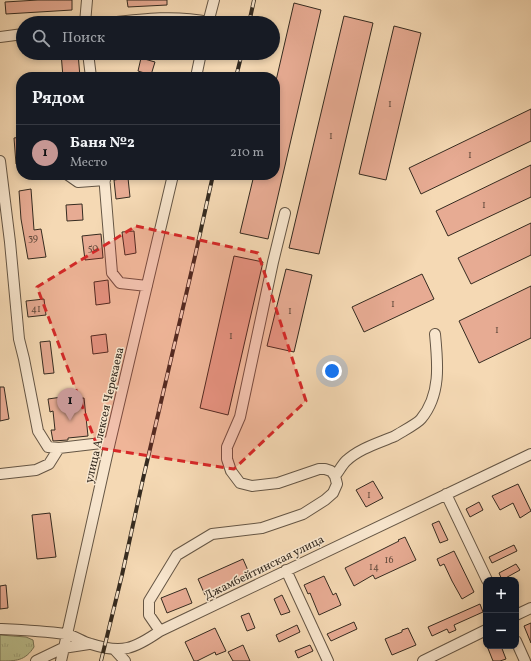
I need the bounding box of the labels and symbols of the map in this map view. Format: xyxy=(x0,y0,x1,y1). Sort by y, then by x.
house number: 1 xyxy=(388,97,392,111)
house number: 1 xyxy=(329,129,333,143)
house number: 1 xyxy=(468,148,472,162)
house number: 1 xyxy=(482,198,486,212)
house number: 39 xyxy=(28,231,38,245)
house number: 50 xyxy=(88,241,98,255)
house number: 1 xyxy=(391,297,395,311)
house number: 41 xyxy=(31,302,41,316)
house number: 1 xyxy=(288,304,292,318)
house number: 1 xyxy=(495,323,499,337)
house number: 1 xyxy=(229,329,233,343)
street label: улица Алексея Черекаева xyxy=(82,346,128,485)
your location xyxy=(322,361,342,381)
pin: 1 xyxy=(57,388,83,421)
house number: 1 xyxy=(367,488,371,502)
street label: Джамбейтинская улица xyxy=(202,532,327,604)
house number: 16 xyxy=(385,553,393,567)
house number: 14 xyxy=(369,560,379,574)

